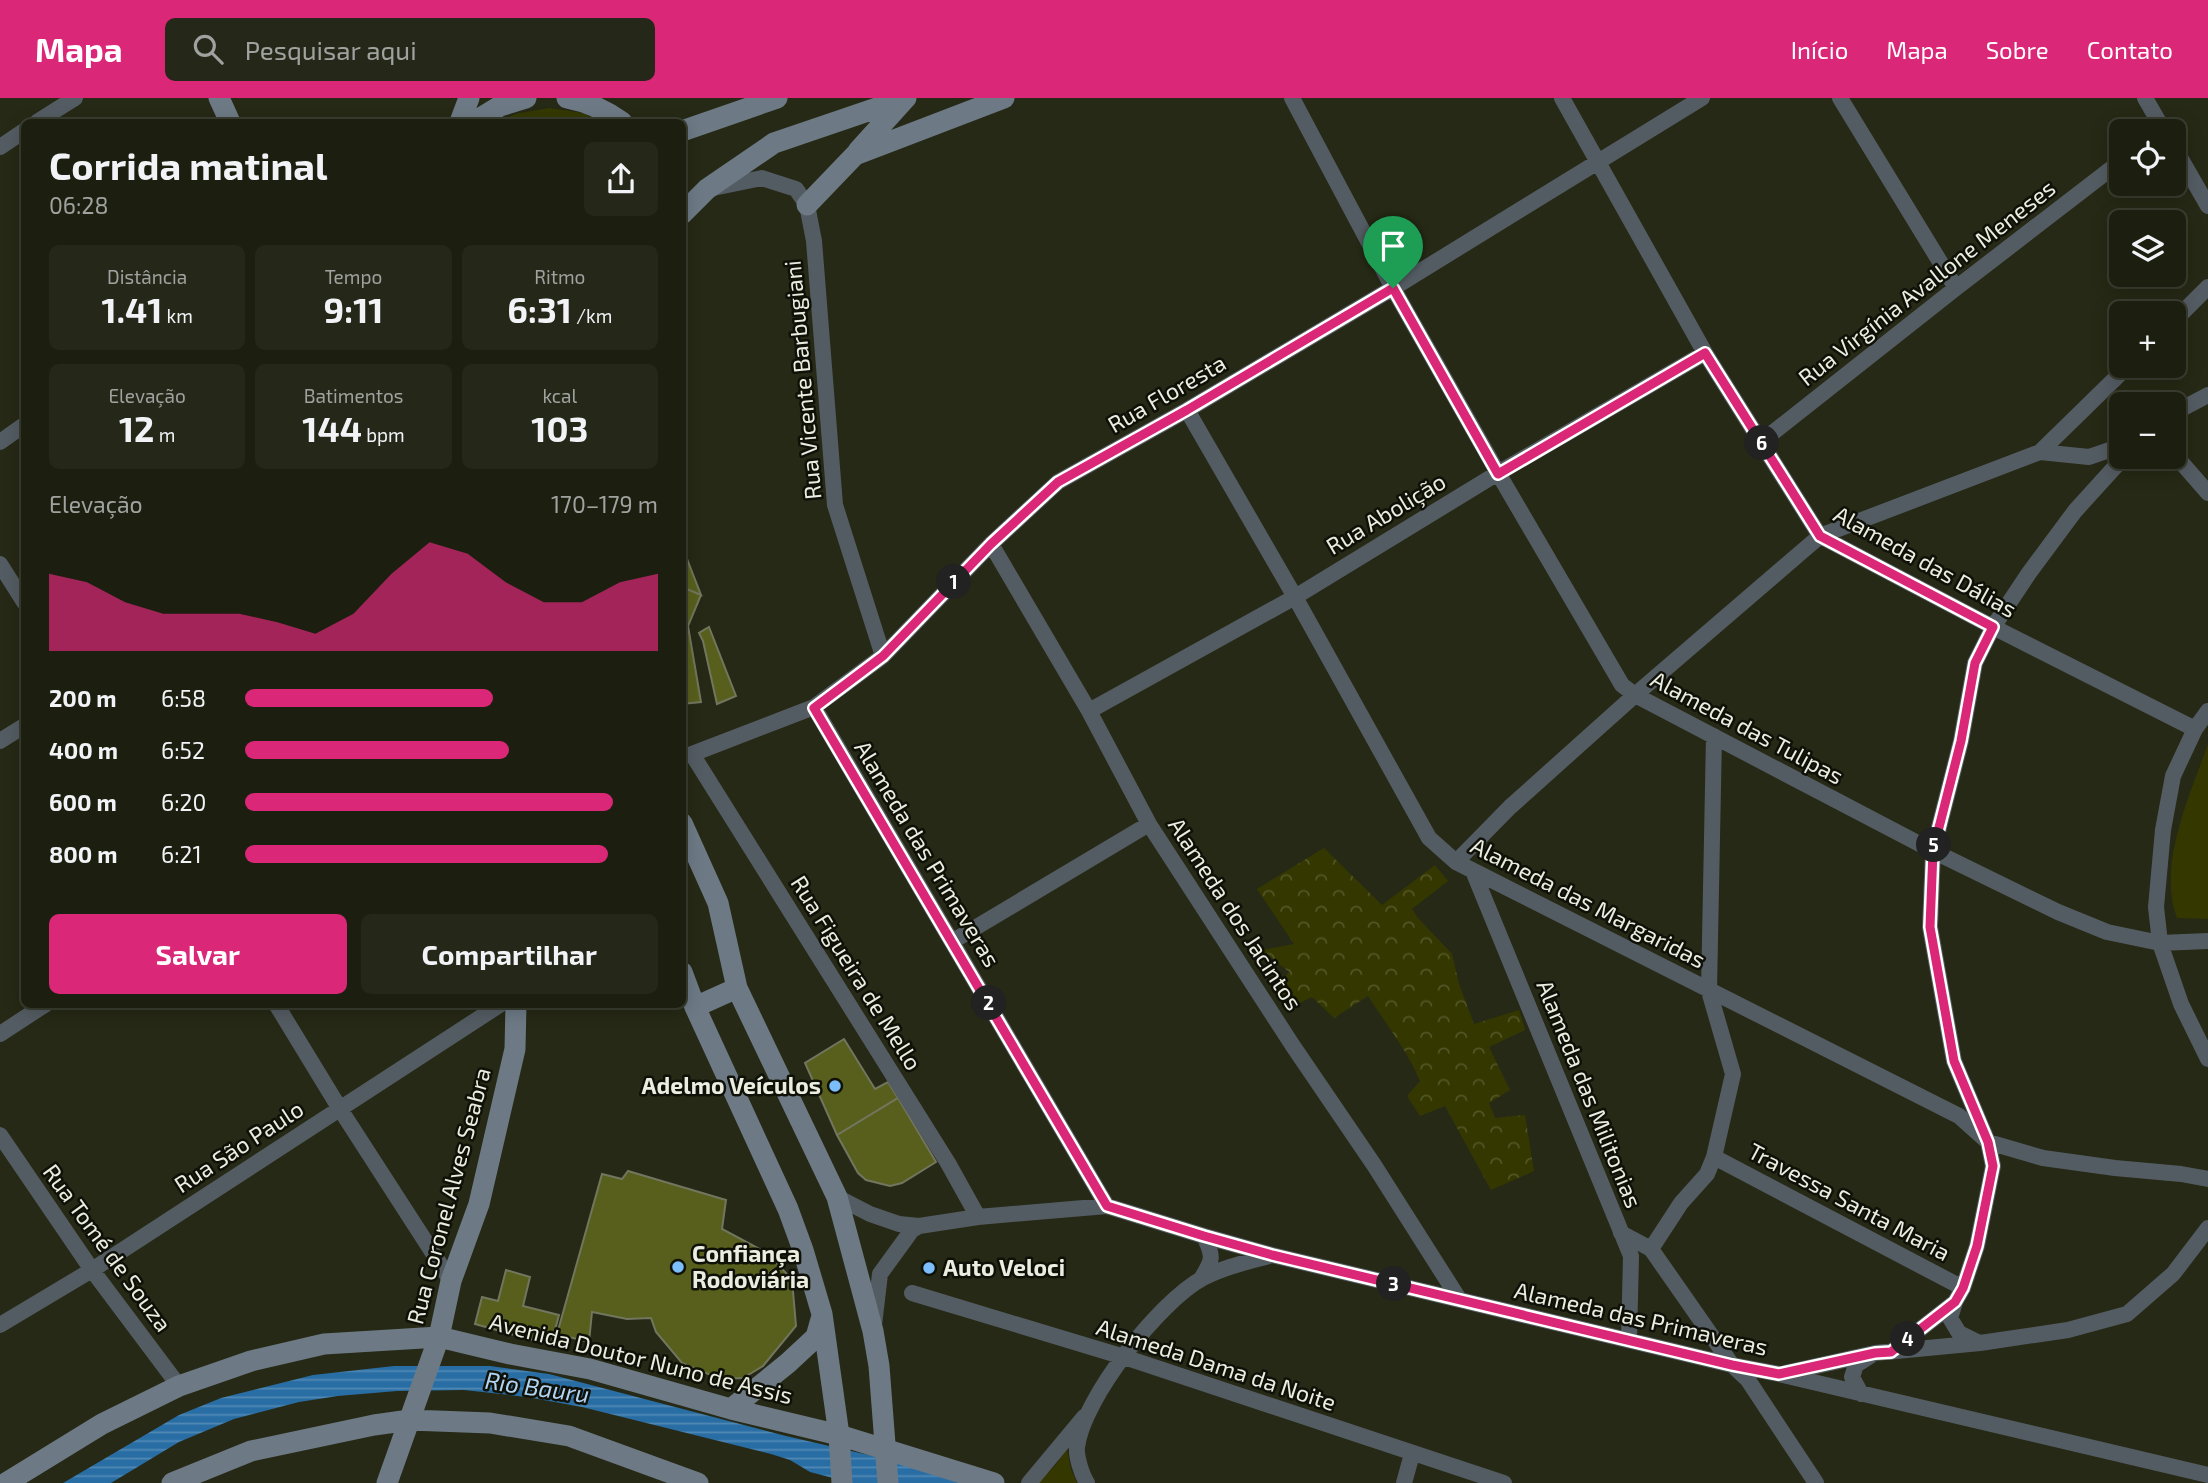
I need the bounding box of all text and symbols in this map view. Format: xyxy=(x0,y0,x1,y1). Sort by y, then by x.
search box xyxy=(165,18,655,81)
text: Mapa xyxy=(35,29,123,69)
icon: search xyxy=(189,30,227,68)
text: Pesquisar aqui xyxy=(245,34,417,65)
text: Início xyxy=(1791,35,1848,64)
text: Mapa xyxy=(1886,35,1948,64)
text: Sobre xyxy=(1986,35,2049,64)
text: Contato xyxy=(2087,35,2173,64)
map controls xyxy=(2109,119,2186,469)
button: locate xyxy=(2109,119,2186,196)
text: Corrida matinal xyxy=(49,142,327,188)
button: share xyxy=(584,142,658,216)
street label: Rua Virgínia Avallone Meneses xyxy=(1792,173,2060,391)
text: 06:28 xyxy=(49,191,108,219)
button: layers xyxy=(2109,210,2186,287)
pin xyxy=(1363,216,1423,288)
icon: arrive xyxy=(1374,227,1412,265)
street label: Rua Vicente Barbugiani xyxy=(778,259,826,501)
text: Distância xyxy=(107,265,187,288)
text: Tempo xyxy=(325,265,382,288)
text: Ritmo xyxy=(534,265,585,288)
text: 1.41 xyxy=(101,288,162,330)
text: 9:11 xyxy=(324,288,383,330)
text: 6:31 xyxy=(507,288,572,330)
button: + xyxy=(2109,301,2186,378)
text: km xyxy=(162,304,193,327)
text: /km xyxy=(572,304,612,327)
street label: Rua Floresta xyxy=(1102,348,1231,438)
text: Elevação xyxy=(108,384,186,407)
text: Batimentos xyxy=(304,384,403,407)
text: kcal xyxy=(542,384,577,407)
button: − xyxy=(2109,392,2186,469)
text: 12 xyxy=(119,407,154,449)
text: 144 xyxy=(302,407,362,449)
text: 103 xyxy=(531,407,588,449)
text: m xyxy=(154,423,175,446)
text: bpm xyxy=(362,423,405,446)
pin: 6 xyxy=(1744,426,1780,460)
text: 6 xyxy=(1756,431,1767,454)
street label: Rua Abolição xyxy=(1321,467,1451,561)
text: Elevação xyxy=(49,490,143,518)
text: 170–179 m xyxy=(551,490,658,518)
street label: Alameda das Dálias xyxy=(1829,499,2022,623)
pin: 1 xyxy=(936,564,972,600)
text: 1 xyxy=(949,570,958,593)
street label: Alameda das Tulipas xyxy=(1646,665,1848,790)
text: 200 m xyxy=(49,684,117,712)
text: 6:58 xyxy=(161,684,206,712)
street label: Alameda das Primaveras xyxy=(849,735,1007,972)
text: 400 m xyxy=(49,736,118,764)
text: 6:52 xyxy=(161,736,205,764)
text: 600 m xyxy=(49,788,117,816)
text: 6:20 xyxy=(161,788,206,816)
street label: Alameda dos Jacintos xyxy=(1163,812,1309,1015)
pin: 5 xyxy=(1916,828,1952,862)
street label: Alameda das Margaridas xyxy=(1466,831,1710,973)
text: 5 xyxy=(1928,833,1939,856)
text: 800 m xyxy=(49,840,118,868)
text: 6:21 xyxy=(161,840,202,868)
street label: Rua Figueira de Mello xyxy=(786,870,928,1075)
button: Salvar xyxy=(49,914,347,994)
button: Compartilhar xyxy=(361,914,658,994)
street label: Alameda das Militonias xyxy=(1531,976,1649,1212)
pin: 2 xyxy=(972,986,1006,1020)
text: 2 xyxy=(983,991,994,1014)
street label: Rua Coronel Alves Seabra xyxy=(400,1064,496,1327)
place label: Adelmo Veículos xyxy=(642,1071,821,1099)
marker: Adelmo Veículos xyxy=(827,1078,843,1094)
street label: Rua São Paulo xyxy=(169,1094,308,1198)
street label: Travessa Santa Maria xyxy=(1744,1136,1955,1266)
street label: Rua Tomé de Souza xyxy=(38,1158,178,1337)
place label: Confiança Rodoviária xyxy=(692,1239,809,1293)
place label: Auto Veloci xyxy=(943,1253,1065,1281)
marker: Confiança Rodoviária xyxy=(670,1259,686,1275)
marker: Auto Veloci xyxy=(921,1260,937,1276)
pin: 3 xyxy=(1376,1266,1412,1302)
text: 3 xyxy=(1388,1272,1399,1295)
street label: Alameda das Primaveras xyxy=(1512,1275,1771,1361)
street label: Avenida Doutor Nuno de Assis xyxy=(487,1307,796,1409)
street label: Alameda Dama da Noite xyxy=(1093,1312,1340,1416)
pin: 4 xyxy=(1890,1322,1926,1356)
text: 4 xyxy=(1901,1327,1914,1350)
water label: Rio Bauru xyxy=(483,1365,591,1408)

